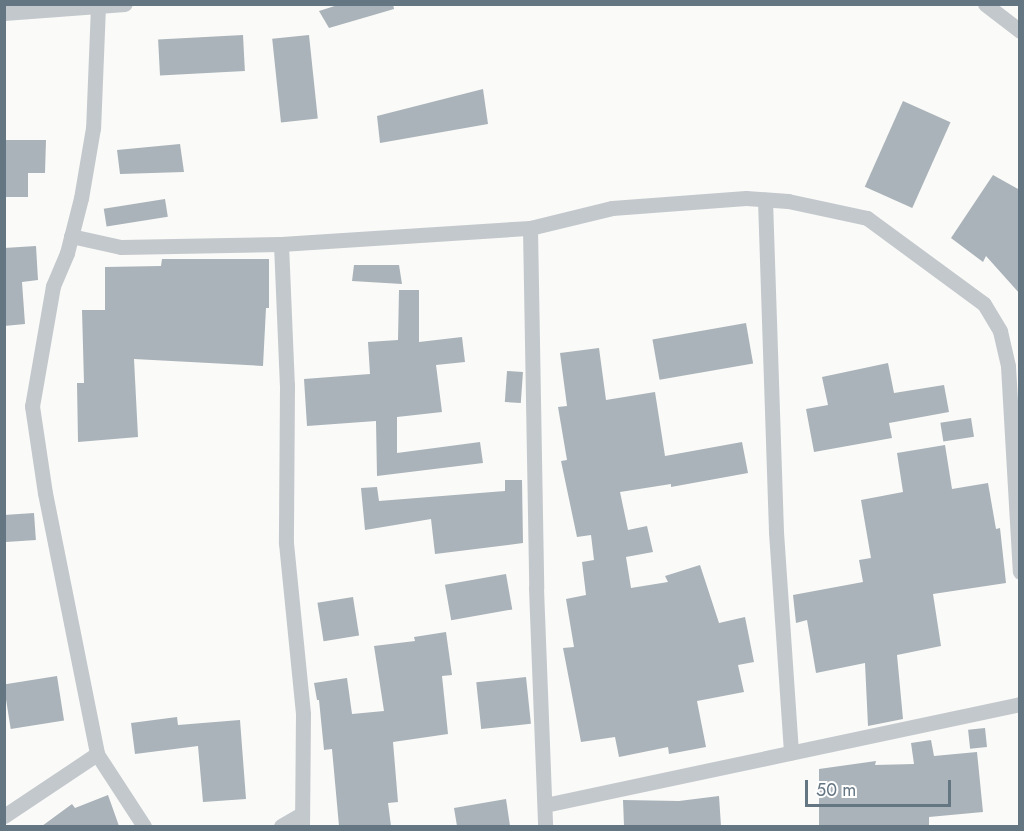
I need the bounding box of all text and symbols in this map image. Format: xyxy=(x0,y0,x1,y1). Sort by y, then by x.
scale bar xyxy=(808,768,954,806)
text: 50 m xyxy=(816,777,856,803)

